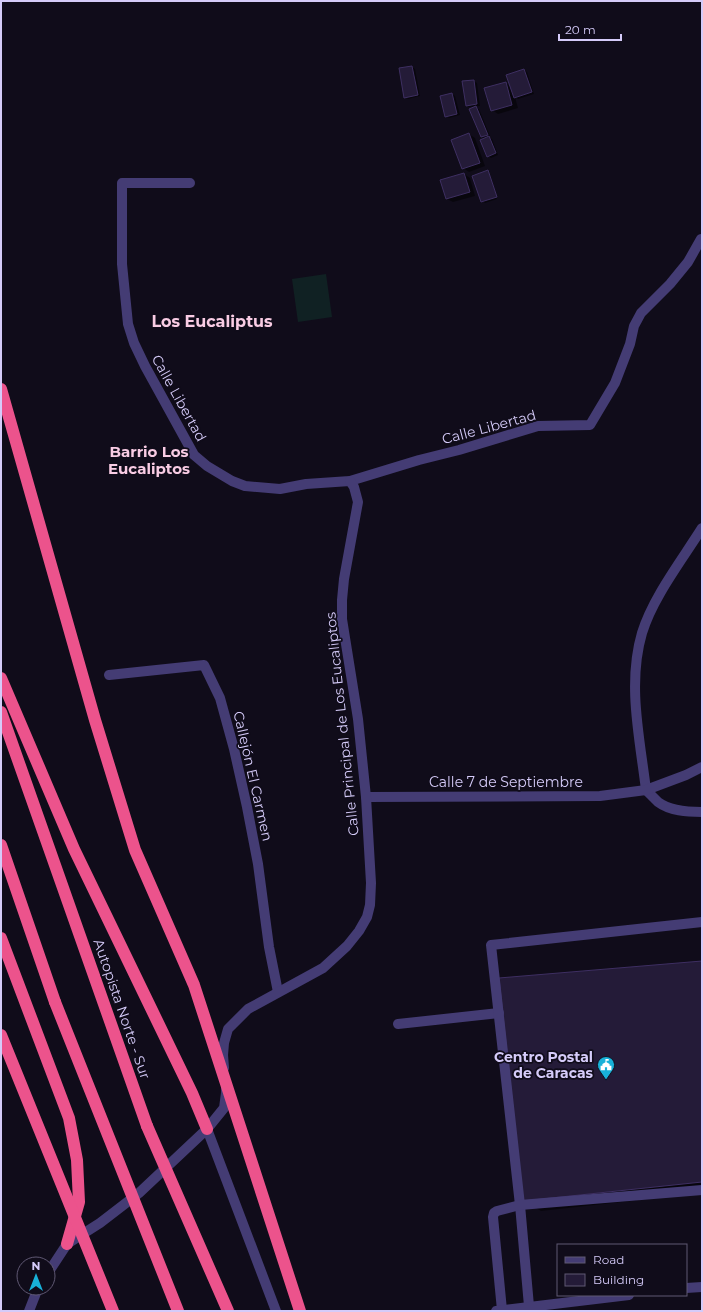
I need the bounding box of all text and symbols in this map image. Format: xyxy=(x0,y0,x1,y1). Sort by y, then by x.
scale bar xyxy=(559,16,621,42)
text: 20 m xyxy=(565,22,596,37)
district label: Los Eucaliptus xyxy=(151,312,273,331)
street label: Calle Libertad xyxy=(148,351,210,445)
street label: Calle Libertad xyxy=(440,406,538,448)
district label: Barrio Los Eucaliptos xyxy=(108,442,190,478)
street label: Calle Principal de Los Eucaliptos xyxy=(321,611,363,837)
street label: Callejón El Carmen xyxy=(229,709,277,843)
street label: Calle 7 de Septiembre xyxy=(429,773,583,791)
street label: Autopista Norte - Sur xyxy=(90,937,155,1082)
place label: Centro Postal de Caracas xyxy=(494,1048,594,1082)
public building icon: Centro Postal de Caracas xyxy=(596,1055,616,1080)
legend xyxy=(557,1244,687,1296)
text: Road xyxy=(593,1252,624,1267)
north arrow xyxy=(16,1256,56,1296)
text: N xyxy=(32,1259,40,1273)
text: Building xyxy=(593,1272,644,1287)

